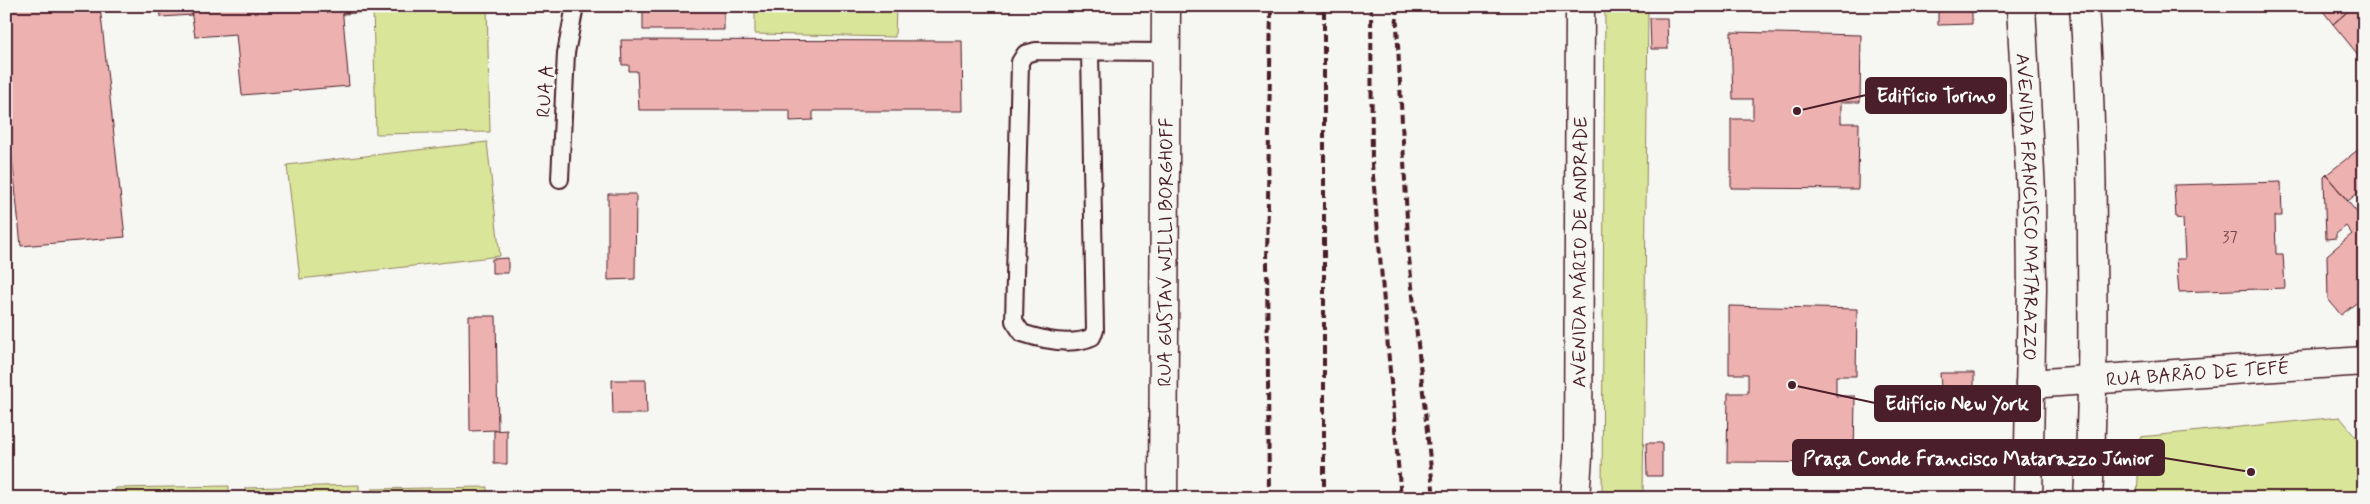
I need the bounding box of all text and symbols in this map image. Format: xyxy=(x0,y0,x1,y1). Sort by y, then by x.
street label: AVENIDA FRANCISCO MATARAZZO xyxy=(2010,53,2043,361)
street label: RUA A xyxy=(531,64,560,118)
callout: Edifício Torino xyxy=(1866,78,2006,113)
text: Edifício Torino xyxy=(1876,83,1996,110)
street label: AVENIDA MÁRIO DE ANDRADE xyxy=(1567,116,1594,388)
street label: RUA GUSTAV WILLI BORGHOFF xyxy=(1153,117,1179,387)
house number: 37 xyxy=(2222,227,2238,248)
street label: RUA BARÃO DE TEFÉ xyxy=(2105,354,2290,393)
callout: Edifício New York xyxy=(1875,386,2040,421)
text: Edifício New York xyxy=(1885,391,2030,418)
callout: Praça Conde Francisco Matarazzo Júnior xyxy=(1793,440,2164,475)
text: Praça Conde Francisco Matarazzo Júnior xyxy=(1803,446,2154,473)

